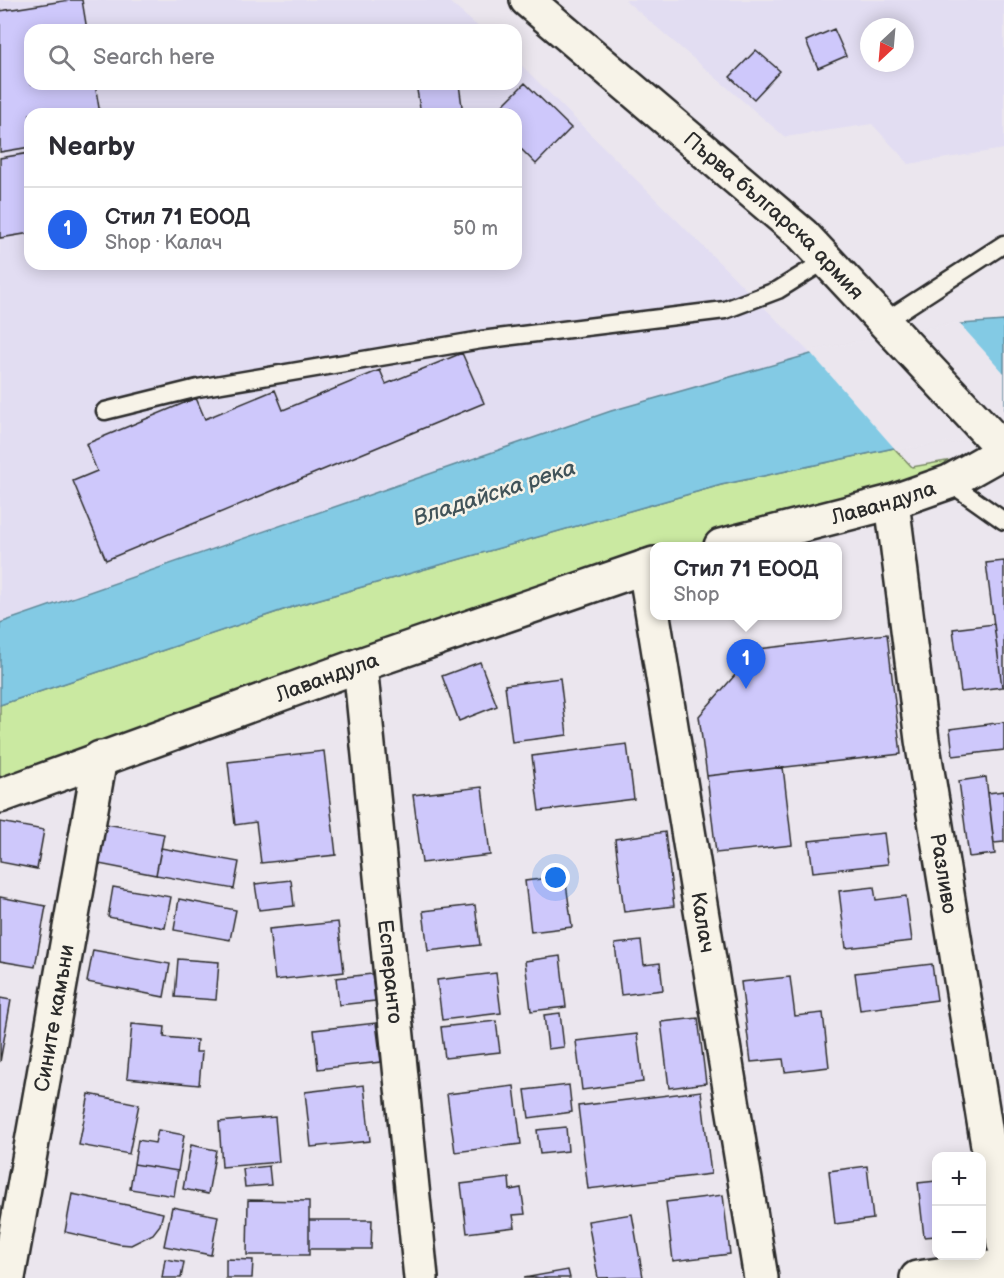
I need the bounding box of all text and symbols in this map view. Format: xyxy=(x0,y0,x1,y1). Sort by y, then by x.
north arrow xyxy=(860,18,914,72)
search box xyxy=(24,24,522,90)
icon: search xyxy=(45,41,78,74)
text: Search here xyxy=(93,44,215,71)
street label: Първа българска армия xyxy=(678,127,869,305)
text: Nearby xyxy=(48,132,135,163)
text: Стил 71 ЕООД xyxy=(105,204,250,231)
text: 1 xyxy=(63,217,72,241)
text: 50 m xyxy=(453,217,498,241)
text: Shop · Калач xyxy=(105,231,222,255)
water label: Владайска река xyxy=(410,454,579,532)
street label: Лавандула xyxy=(827,475,940,530)
popup xyxy=(650,542,842,620)
text: Стил 71 ЕООД xyxy=(674,556,818,583)
text: Shop xyxy=(674,583,720,607)
pin: 1 xyxy=(726,640,766,689)
street label: Лавандула xyxy=(271,647,383,708)
street label: Разливо xyxy=(924,831,962,916)
your location xyxy=(541,863,570,892)
street label: Калач xyxy=(685,890,720,955)
street label: Есперанто xyxy=(372,918,408,1025)
street label: Сините камъни xyxy=(29,942,80,1094)
map controls xyxy=(932,1152,986,1260)
button: + xyxy=(932,1152,986,1206)
button: − xyxy=(932,1206,986,1260)

